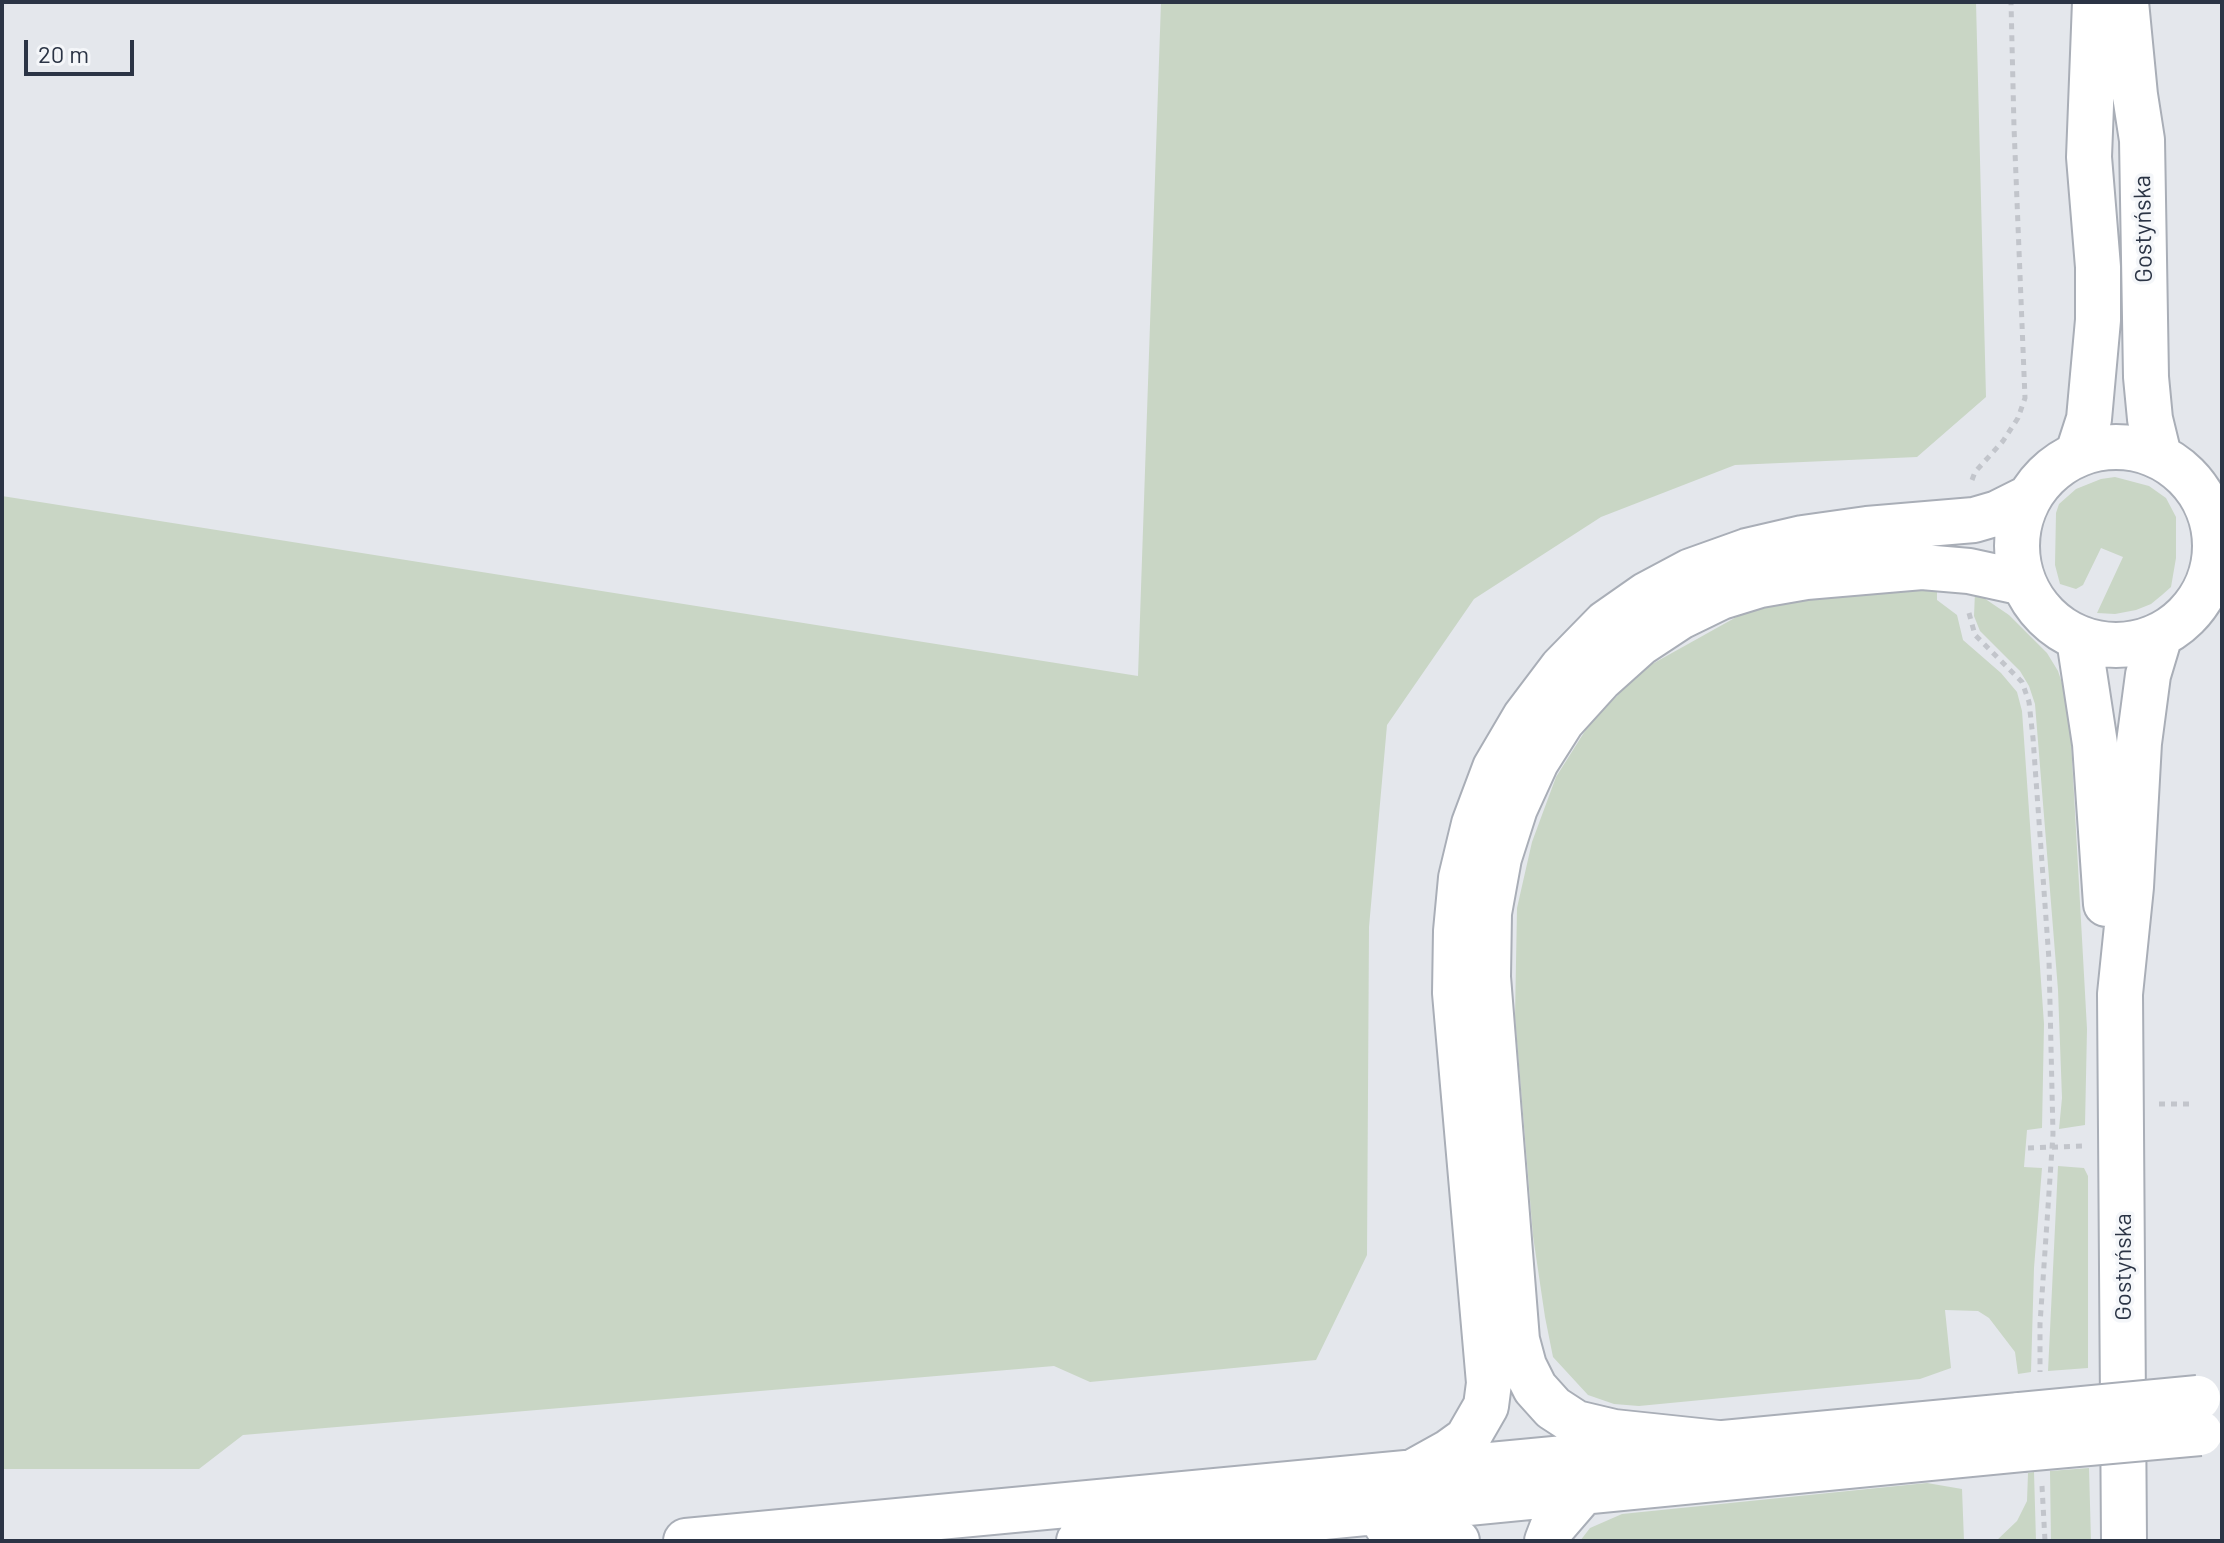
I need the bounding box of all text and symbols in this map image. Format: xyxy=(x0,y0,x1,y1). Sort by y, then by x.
scale bar xyxy=(28,24,138,74)
text: 20 m xyxy=(38,39,89,68)
street label: Gostyńska xyxy=(2128,175,2158,283)
street label: Gostyńska xyxy=(2109,1213,2137,1321)

